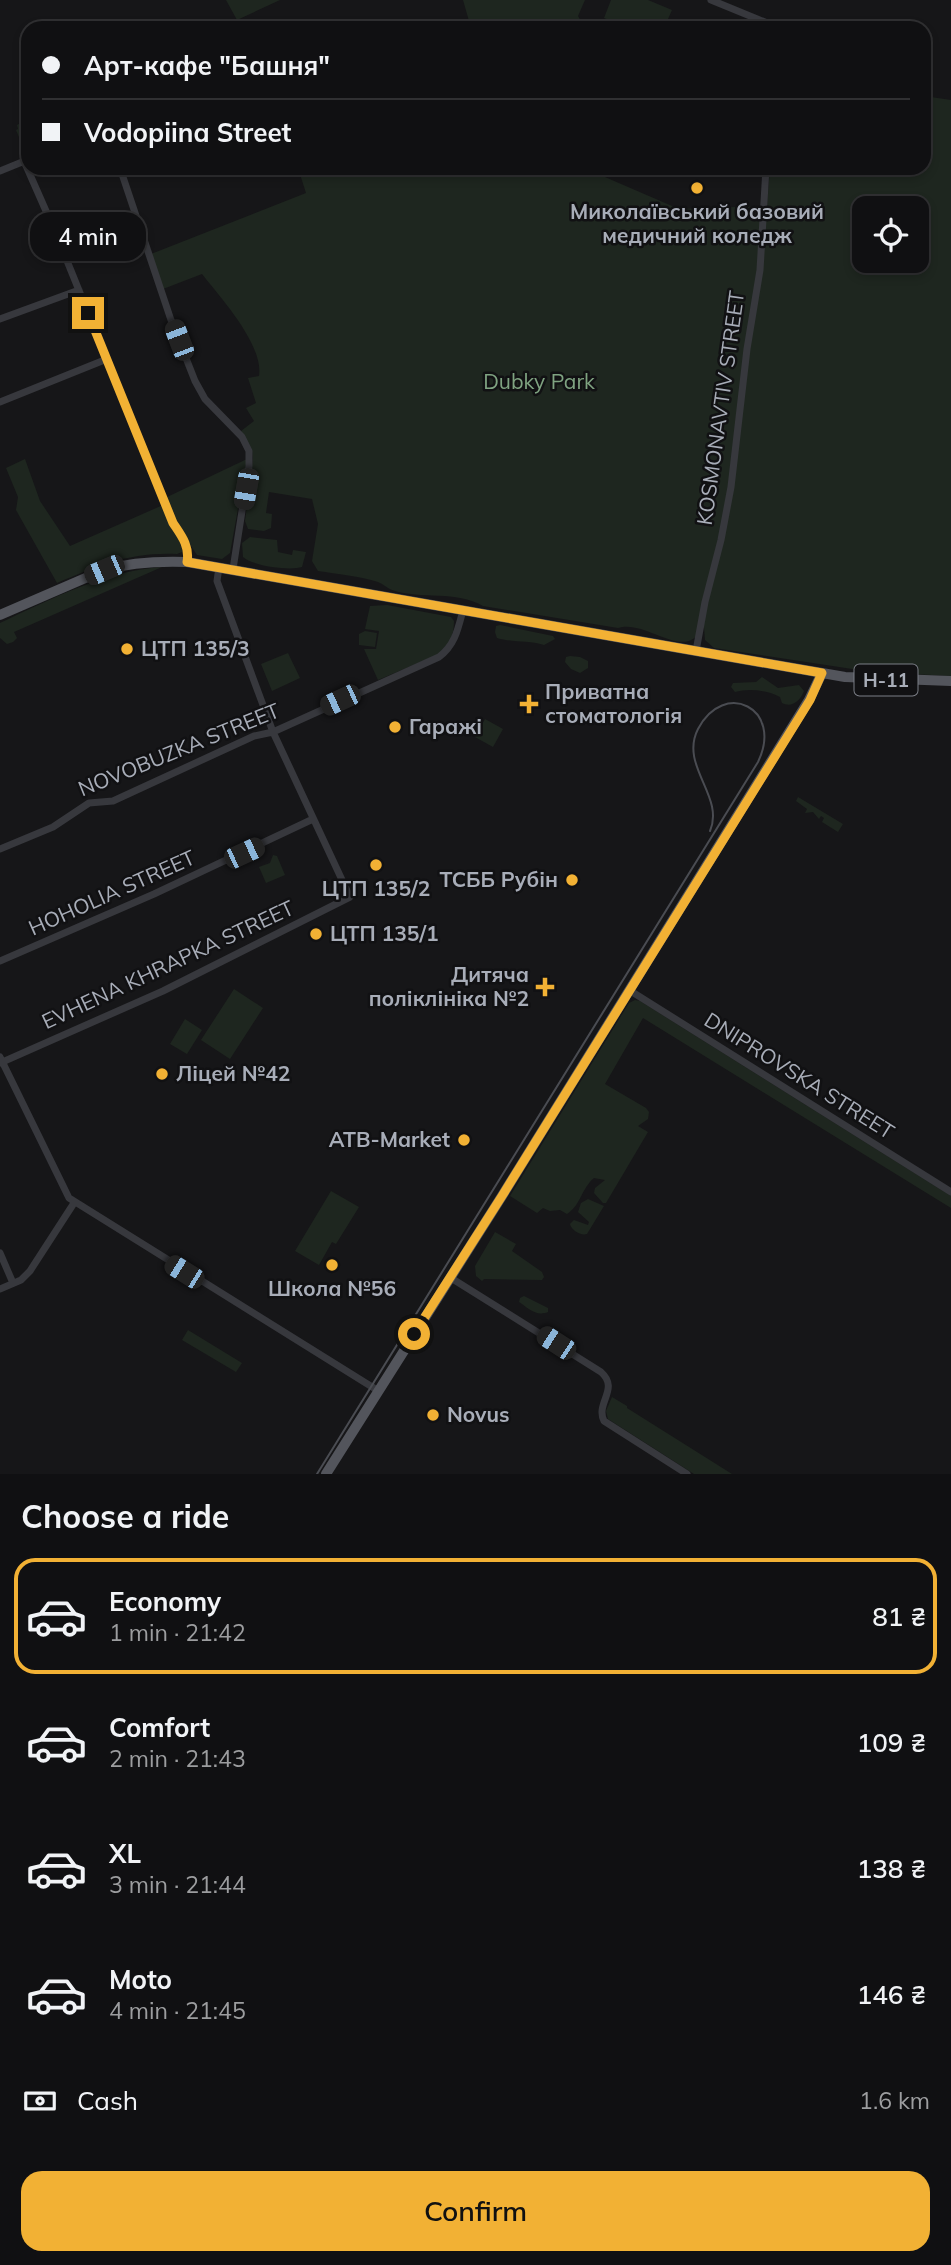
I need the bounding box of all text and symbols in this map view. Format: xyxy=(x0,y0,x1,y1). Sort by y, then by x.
text: Арт-кафе "Башня" xyxy=(84,49,330,82)
text: Vodopiina Street xyxy=(84,116,291,149)
marker: Миколаївський базовий медичний коледж xyxy=(689,180,705,196)
map controls xyxy=(852,196,929,273)
button: locate xyxy=(852,196,929,273)
place label: Миколаївський базовий медичний коледж xyxy=(570,198,824,248)
callout: 4 min xyxy=(30,212,146,260)
text: 4 min xyxy=(58,222,118,251)
street label: KOSMONAVTIV STREET xyxy=(691,289,749,527)
route end xyxy=(72,297,104,329)
car xyxy=(162,317,197,363)
park label: Dubky Park xyxy=(483,368,595,394)
car xyxy=(233,466,260,512)
car xyxy=(81,552,128,588)
place label: ЦТП 135/3 xyxy=(141,635,250,661)
marker: ЦТП 135/3 xyxy=(119,641,135,657)
road number: Н-11 xyxy=(854,664,917,695)
place label: Приватна стоматологія xyxy=(545,678,682,728)
car xyxy=(317,682,364,718)
marker: Приватна стоматологія xyxy=(519,694,539,714)
street label: NOVOBUZKA STREET xyxy=(74,697,283,801)
place label: Гаражі xyxy=(409,713,482,739)
marker: Гаражі xyxy=(387,719,403,735)
car xyxy=(221,835,268,871)
street label: HOHOLIA STREET xyxy=(24,844,199,940)
marker: ЦТП 135/2 xyxy=(368,857,384,873)
place label: ТСББ Рубін xyxy=(439,866,558,892)
marker: ТСББ Рубін xyxy=(564,872,580,888)
place label: ЦТП 135/2 xyxy=(322,875,430,901)
street label: EVHENA KHRAPKA STREET xyxy=(37,894,298,1034)
place label: ЦТП 135/1 xyxy=(330,920,439,946)
marker: ЦТП 135/1 xyxy=(308,926,324,942)
place label: Дитяча поліклініка №2 xyxy=(369,961,529,1011)
marker: Дитяча поліклініка №2 xyxy=(535,977,555,997)
street label: DNIPROVSKA STREET xyxy=(700,1006,900,1144)
place label: Ліцей №42 xyxy=(176,1060,290,1086)
marker: Ліцей №42 xyxy=(154,1066,170,1082)
place label: ATB-Market xyxy=(329,1126,450,1152)
marker: ATB-Market xyxy=(456,1132,472,1148)
car xyxy=(161,1252,208,1292)
marker: Школа №56 xyxy=(324,1257,340,1273)
place label: Школа №56 xyxy=(268,1275,396,1301)
route start xyxy=(398,1318,430,1350)
car xyxy=(533,1323,580,1363)
place label: Novus xyxy=(447,1401,510,1427)
marker: Novus xyxy=(425,1407,441,1423)
text: Choose a ride xyxy=(21,1496,229,1536)
icon: car xyxy=(25,1585,88,1648)
text: Economy xyxy=(109,1585,221,1618)
text: 81 ₴ xyxy=(872,1600,926,1633)
text: 1 min · 21:42 xyxy=(109,1618,246,1647)
icon: car xyxy=(25,1711,88,1774)
text: Comfort xyxy=(109,1711,210,1744)
text: 109 ₴ xyxy=(857,1726,926,1759)
text: 2 min · 21:43 xyxy=(109,1744,246,1773)
icon: car xyxy=(25,1837,88,1900)
text: XL xyxy=(109,1837,141,1870)
text: 138 ₴ xyxy=(857,1852,926,1885)
text: 3 min · 21:44 xyxy=(109,1870,246,1899)
icon: car xyxy=(25,1963,88,2026)
text: Moto xyxy=(109,1963,172,1996)
text: 146 ₴ xyxy=(857,1978,926,2011)
text: 4 min · 21:45 xyxy=(109,1996,246,2025)
icon: cash xyxy=(21,2082,59,2120)
text: Cash xyxy=(77,2084,138,2117)
text: 1.6 km xyxy=(859,2086,930,2115)
button: Confirm xyxy=(21,2171,930,2251)

